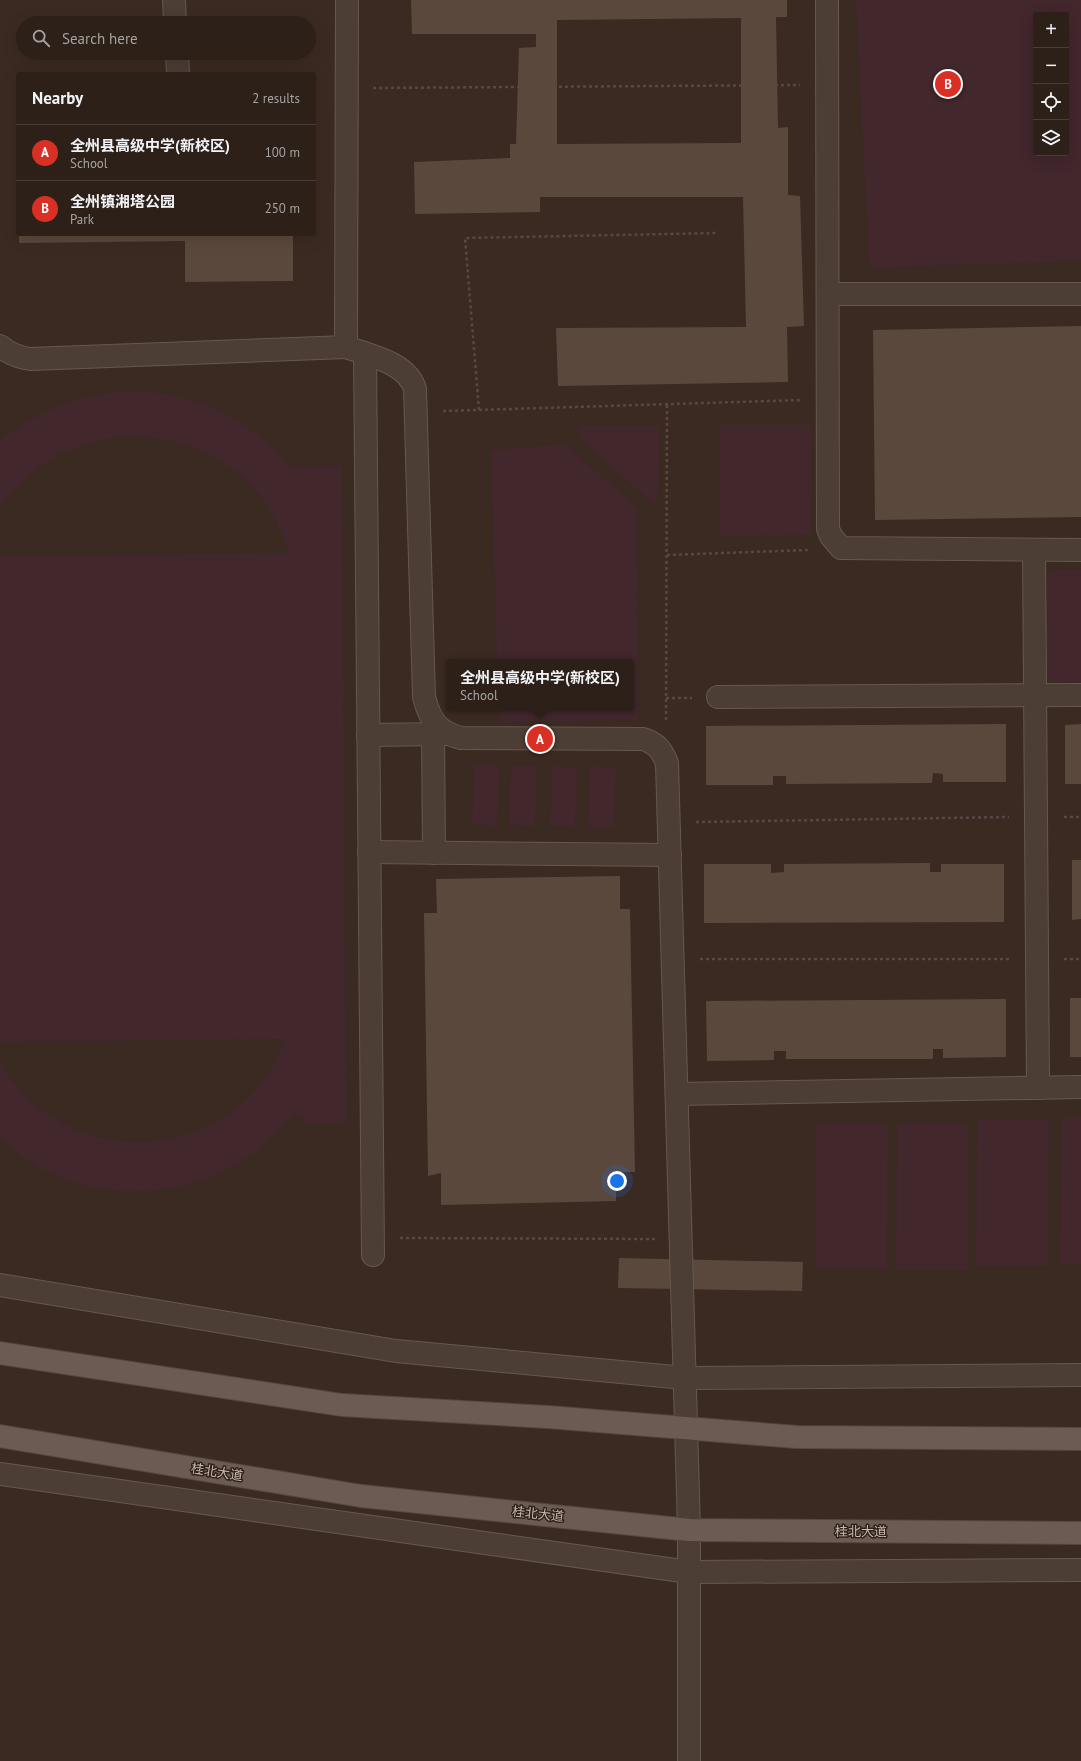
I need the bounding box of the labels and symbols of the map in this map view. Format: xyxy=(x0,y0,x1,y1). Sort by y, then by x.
pin: B xyxy=(935,69,961,99)
pin: A xyxy=(527,724,553,754)
your location xyxy=(607,1171,627,1191)
street label: 桂北大道 xyxy=(190,1460,244,1484)
street label: 桂北大道 xyxy=(511,1503,565,1525)
street label: 桂北大道 xyxy=(835,1523,887,1540)

